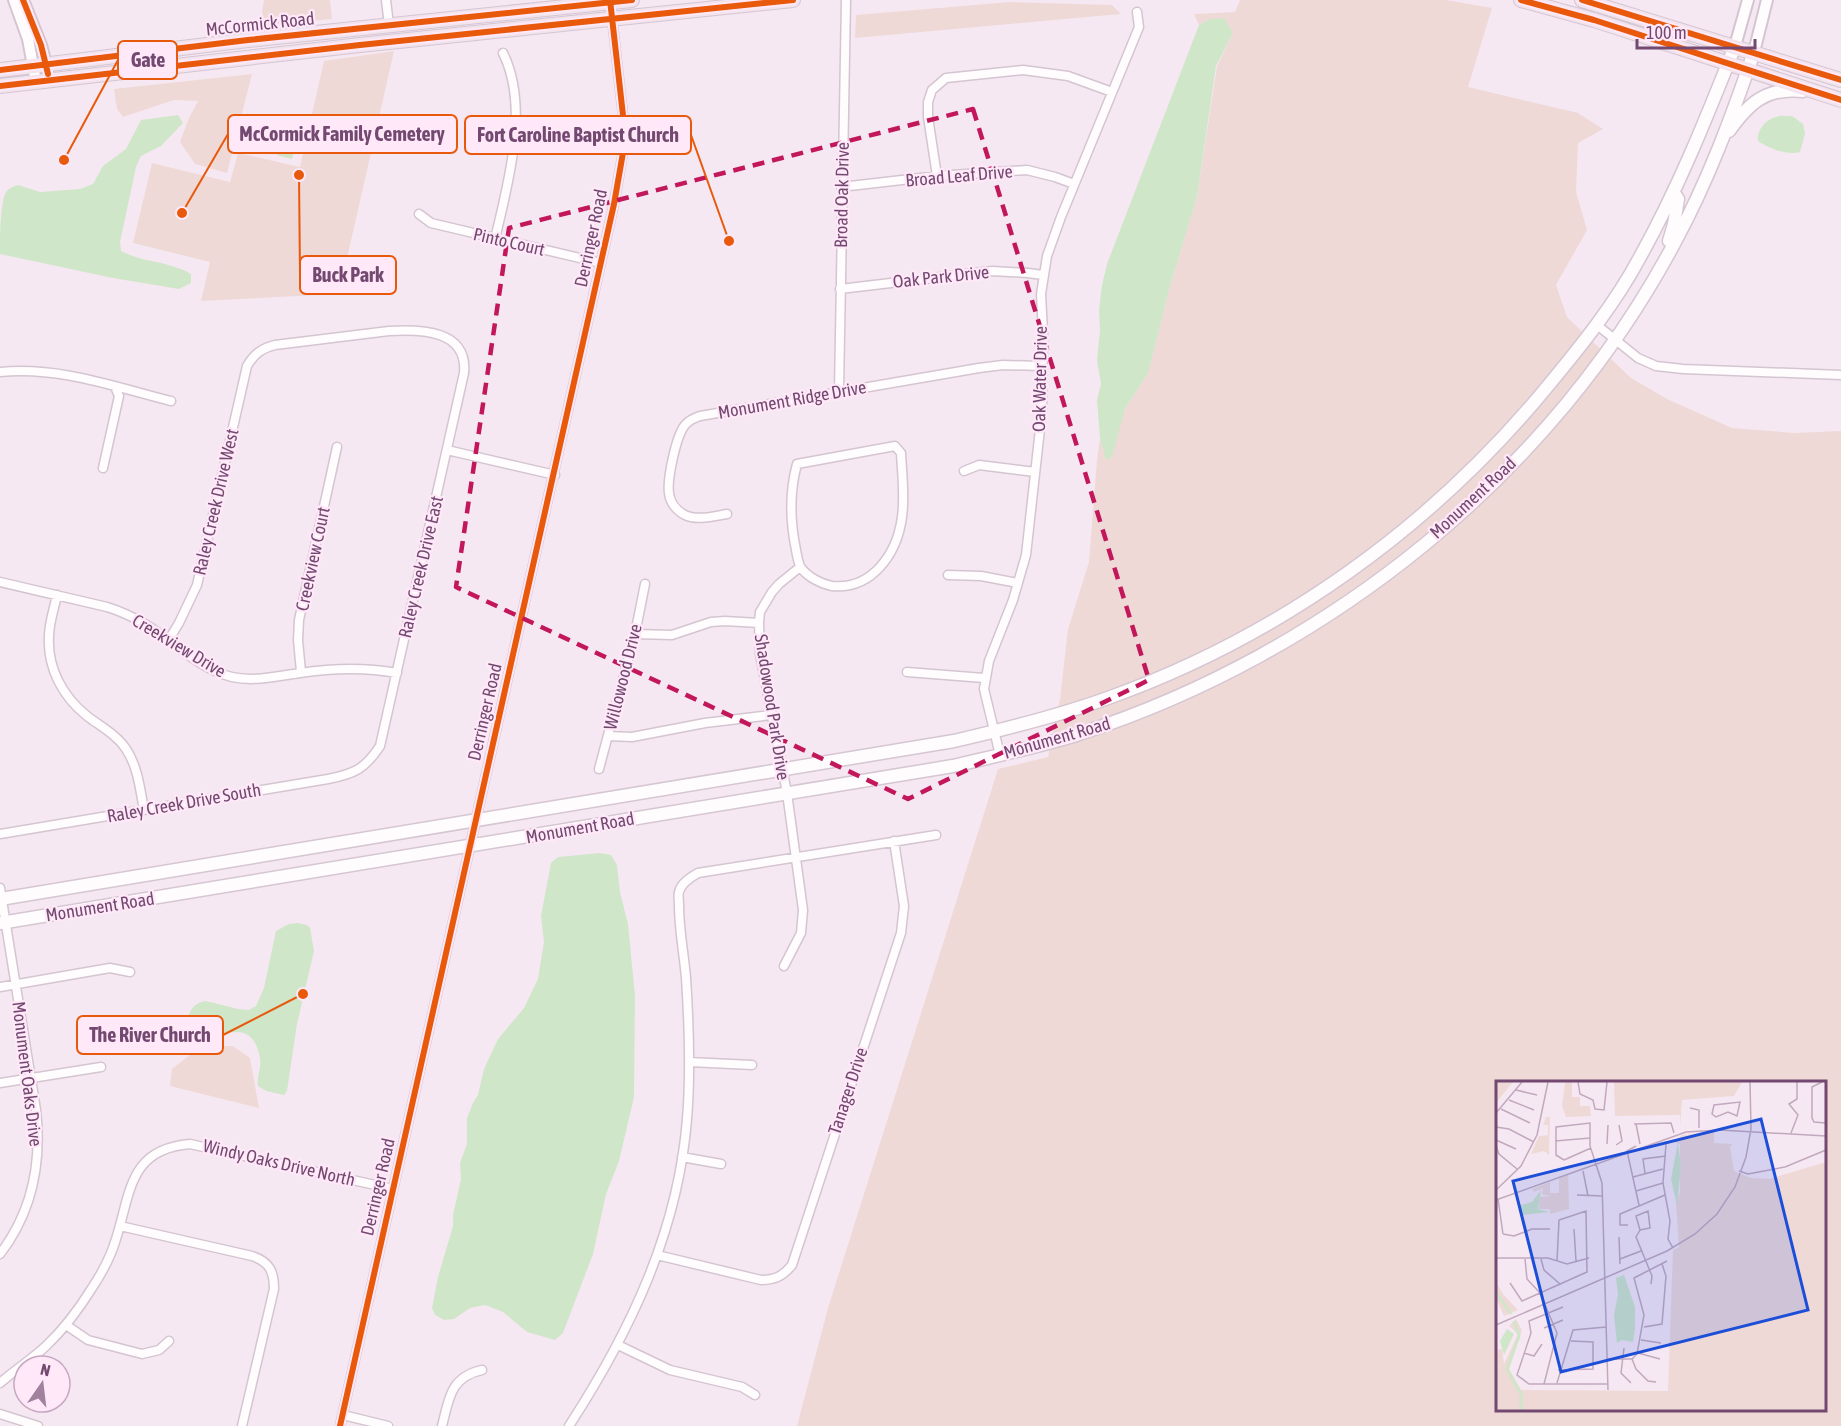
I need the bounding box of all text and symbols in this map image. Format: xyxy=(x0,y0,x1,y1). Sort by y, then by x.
street label: McCormick Road xyxy=(205,7,315,40)
scale bar xyxy=(1637,12,1756,50)
text: 100 m xyxy=(1646,22,1687,43)
callout: Gate xyxy=(118,41,177,79)
text: Gate xyxy=(131,48,165,71)
callout: McCormick Family Cemetery xyxy=(228,115,457,153)
callout: Fort Caroline Baptist Church xyxy=(465,116,691,154)
text: McCormick Family Cemetery xyxy=(239,122,445,145)
text: Fort Caroline Baptist Church xyxy=(477,123,679,146)
street label: Broad Oak Drive xyxy=(830,142,853,248)
street label: Broad Leaf Drive xyxy=(904,160,1013,191)
street label: Derringer Road xyxy=(570,187,611,289)
street label: Pinto Court xyxy=(471,223,547,260)
callout: Buck Park xyxy=(300,256,396,294)
street label: Oak Park Drive xyxy=(892,261,990,292)
text: Buck Park xyxy=(312,263,384,286)
street label: Oak Water Drive xyxy=(1028,326,1051,432)
street label: Monument Ridge Drive xyxy=(716,376,868,423)
street label: Raley Creek Drive West xyxy=(188,427,243,577)
street label: Monument Road xyxy=(1425,453,1520,543)
street label: Raley Creek Drive East xyxy=(394,494,447,640)
street label: Creekview Court xyxy=(291,505,334,613)
street label: Creekview Drive xyxy=(129,609,230,682)
street label: Willowood Drive xyxy=(599,622,646,732)
street label: Shadowood Park Drive xyxy=(751,632,794,781)
street label: Derringer Road xyxy=(463,661,506,763)
street label: Monument Road xyxy=(1001,712,1113,763)
street label: Raley Creek Drive South xyxy=(105,779,263,826)
street label: Monument Road xyxy=(524,808,636,847)
street label: Monument Road xyxy=(44,888,156,925)
street label: Monument Oaks Drive xyxy=(8,1000,47,1148)
callout: The River Church xyxy=(77,1016,223,1054)
text: The River Church xyxy=(89,1023,211,1046)
street label: Tanager Drive xyxy=(824,1045,871,1137)
inset map xyxy=(1496,1081,1826,1411)
street label: Windy Oaks Drive North xyxy=(201,1135,357,1190)
street label: Derringer Road xyxy=(356,1136,399,1238)
north arrow xyxy=(12,1354,72,1414)
text: N xyxy=(39,1360,52,1379)

